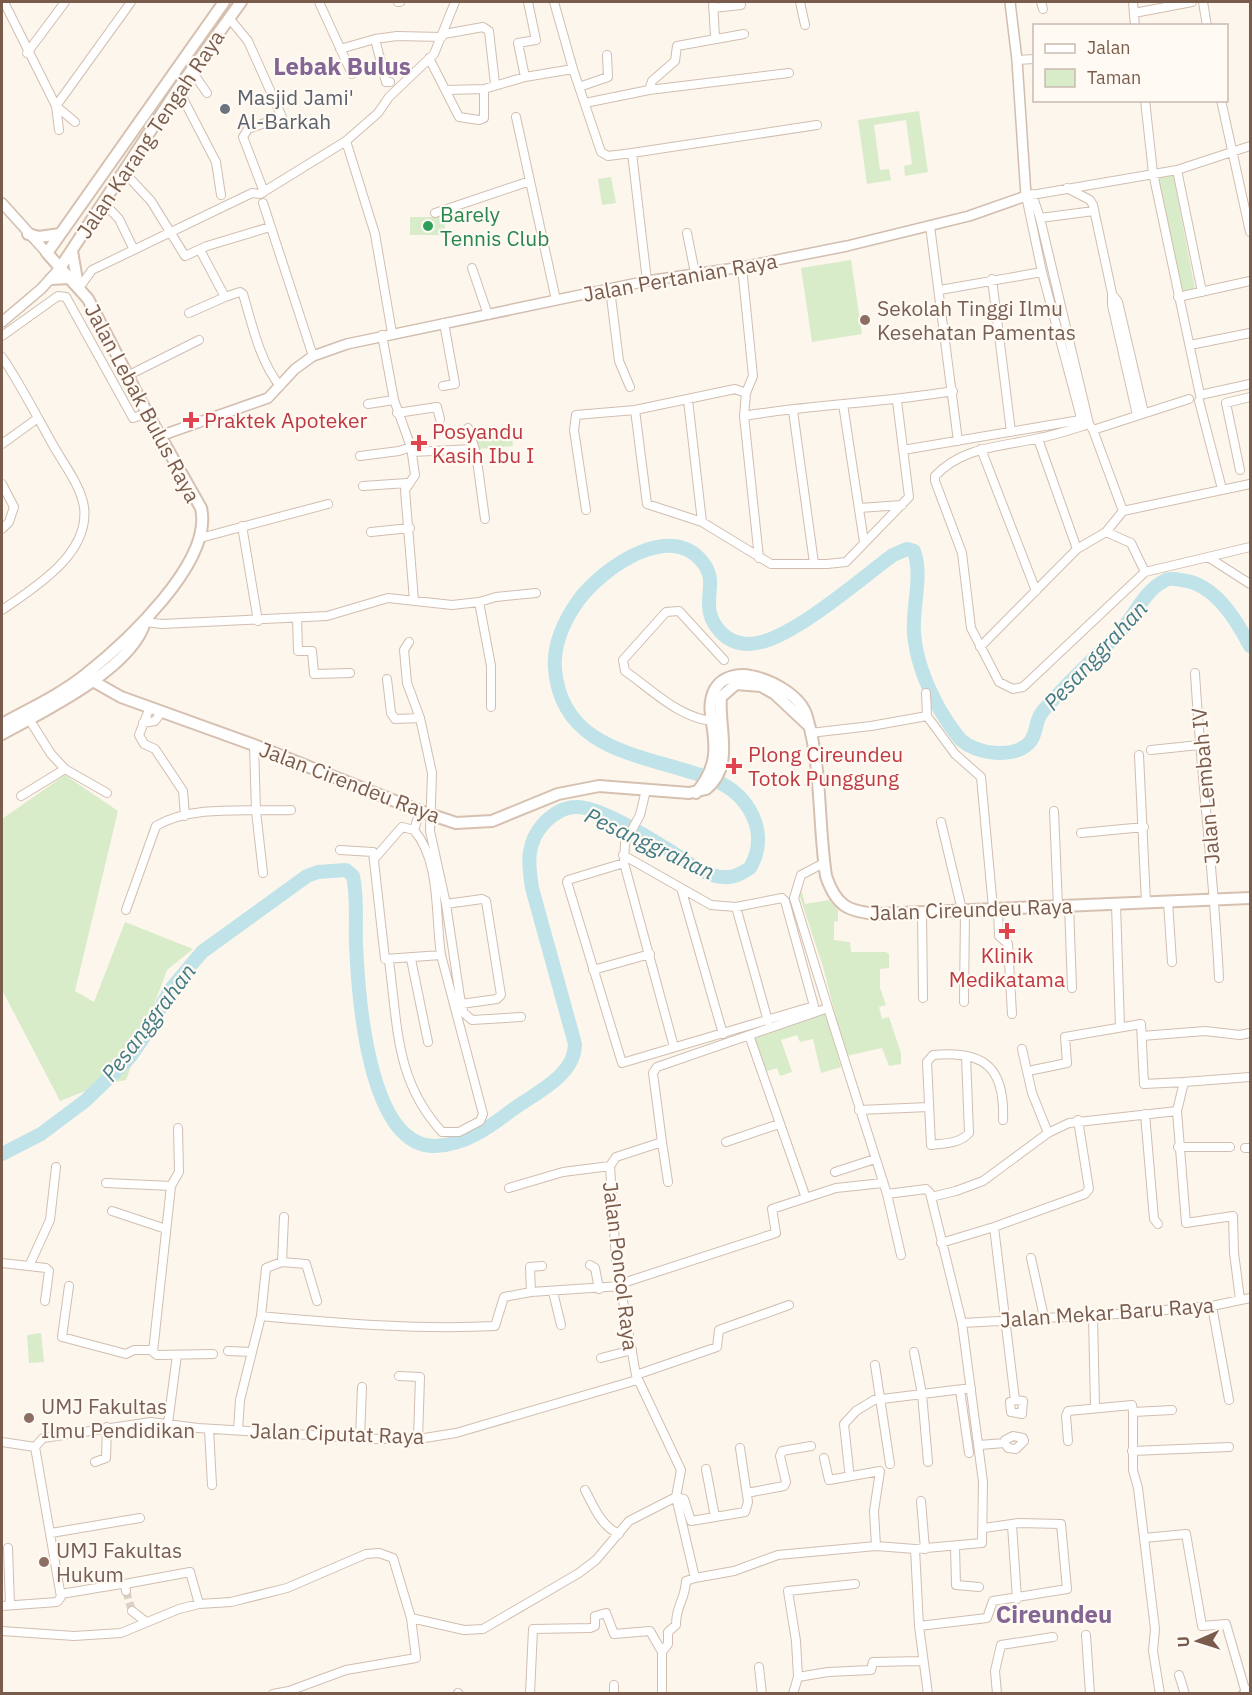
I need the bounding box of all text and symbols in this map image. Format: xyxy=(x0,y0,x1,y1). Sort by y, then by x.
street label: Jalan Karang Tengah Raya xyxy=(70,24,230,244)
legend xyxy=(1033,24,1228,102)
text: Jalan xyxy=(1087,36,1131,59)
district label: Lebak Bulus xyxy=(273,50,411,82)
text: Taman xyxy=(1087,66,1141,89)
place label: Masjid Jami' Al-Barkah xyxy=(237,83,354,135)
marker: Masjid Jami' Al-Barkah xyxy=(218,102,232,116)
place label: Barely Tennis Club xyxy=(440,200,549,252)
marker: Barely Tennis Club xyxy=(421,219,435,233)
street label: Jalan Pertanian Raya xyxy=(581,246,779,308)
place label: Sekolah Tinggi Ilmu Kesehatan Pamentas xyxy=(877,294,1076,346)
street label: Jalan Lebak Bulus Raya xyxy=(79,299,207,507)
marker: Sekolah Tinggi Ilmu Kesehatan Pamentas xyxy=(858,313,872,327)
place label: Praktek Apoteker xyxy=(204,406,368,434)
marker: Praktek Apoteker xyxy=(182,411,200,429)
place label: Posyandu Kasih Ibu I xyxy=(432,417,534,469)
marker: Posyandu Kasih Ibu I xyxy=(410,434,428,452)
water label: Pesanggrahan xyxy=(1037,594,1153,716)
street label: Jalan Lembah IV xyxy=(1184,706,1226,866)
street label: Jalan Cirendeu Raya xyxy=(256,735,444,829)
place label: Plong Cireundeu Totok Punggung xyxy=(748,740,903,792)
marker: Plong Cireundeu Totok Punggung xyxy=(725,757,743,775)
water label: Pesanggrahan xyxy=(580,800,720,886)
street label: Jalan Cireundeu Raya xyxy=(869,891,1073,927)
marker: Klinik Medikatama xyxy=(998,922,1016,940)
place label: Klinik Medikatama xyxy=(949,941,1065,993)
water label: Pesanggrahan xyxy=(94,957,202,1087)
street label: Jalan Poncol Raya xyxy=(597,1180,645,1352)
street label: Jalan Mekar Baru Raya xyxy=(999,1291,1215,1333)
place label: UMJ Fakultas Ilmu Pendidikan xyxy=(41,1392,195,1444)
marker: UMJ Fakultas Ilmu Pendidikan xyxy=(22,1411,36,1425)
street label: Jalan Ciputat Raya xyxy=(249,1416,425,1450)
place label: UMJ Fakultas Hukum xyxy=(56,1536,182,1588)
marker: UMJ Fakultas Hukum xyxy=(37,1555,51,1569)
district label: Cireundeu xyxy=(996,1598,1112,1630)
north arrow xyxy=(1168,1611,1228,1671)
text: U xyxy=(1173,1636,1193,1648)

